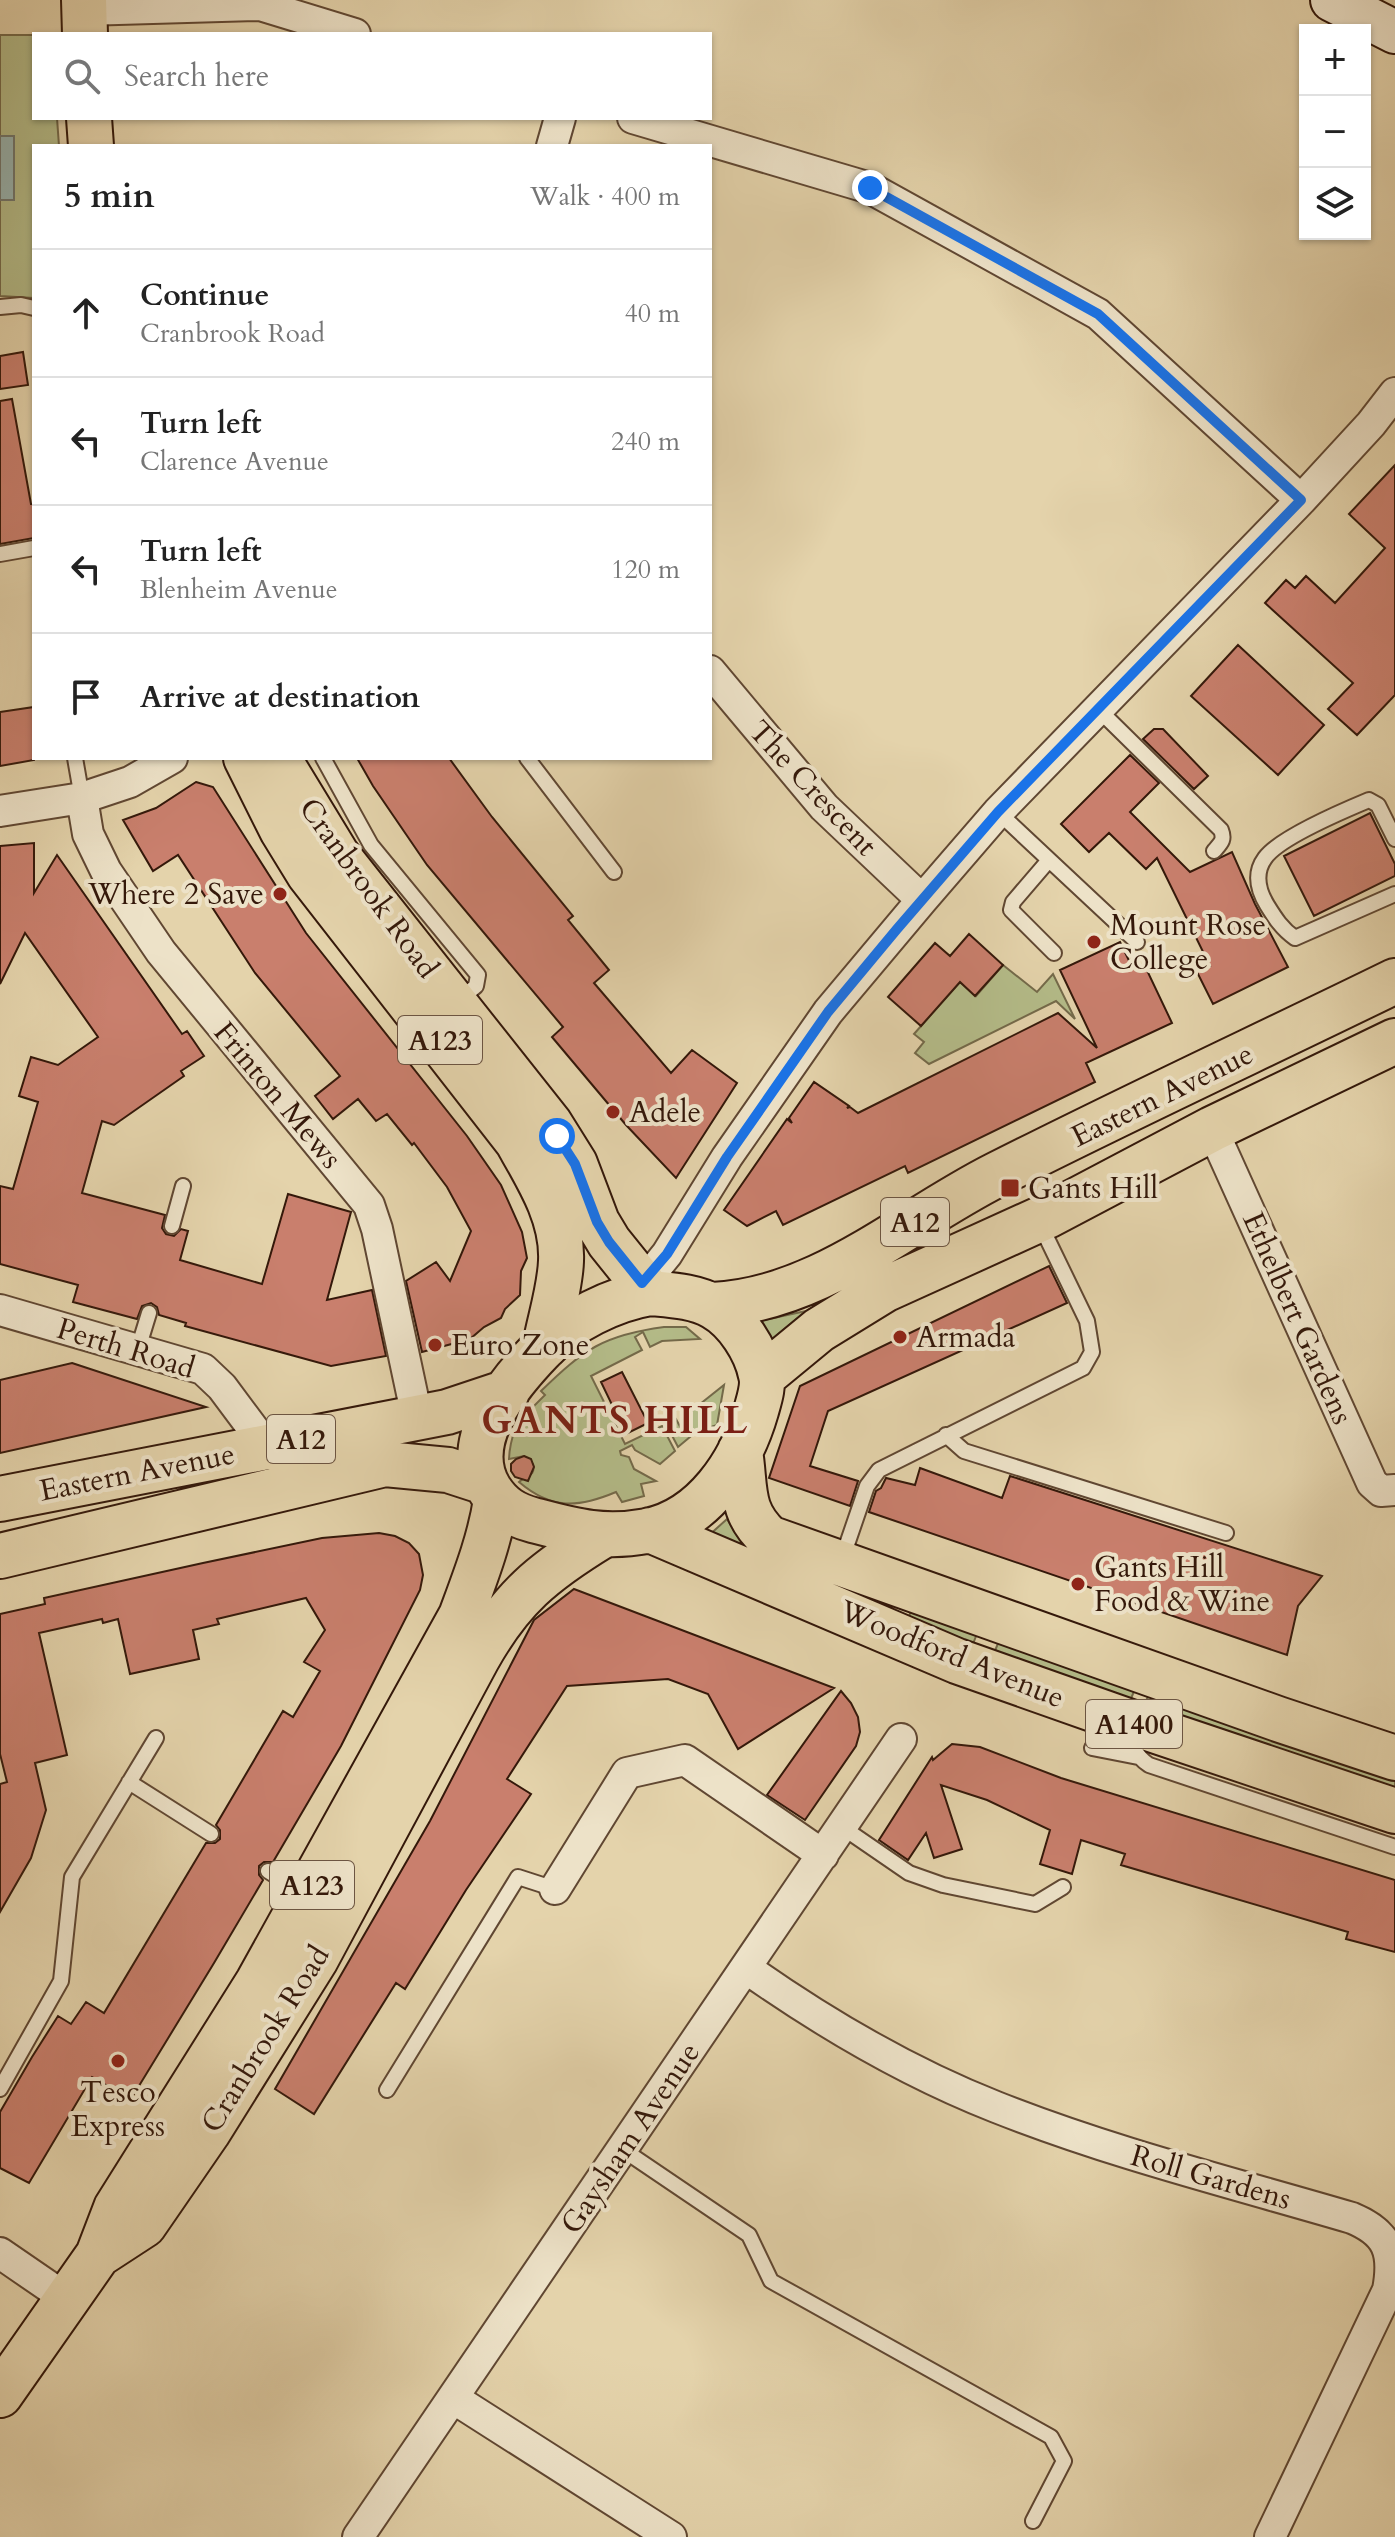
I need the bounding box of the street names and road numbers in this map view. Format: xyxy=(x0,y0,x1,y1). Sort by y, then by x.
street label: The Crescent xyxy=(739,712,886,865)
street label: Cranbrook Road xyxy=(289,790,448,987)
street label: Frinton Mews xyxy=(204,1013,351,1178)
road number: A123 xyxy=(398,1016,482,1064)
street label: Eastern Avenue xyxy=(1064,1034,1260,1157)
road number: A12 xyxy=(881,1198,949,1246)
street label: Ethelbert Gardens xyxy=(1232,1206,1363,1431)
street label: Perth Road xyxy=(52,1308,200,1389)
road number: A12 xyxy=(267,1415,335,1463)
street label: Eastern Avenue xyxy=(36,1433,238,1511)
street label: Woodford Avenue xyxy=(832,1590,1070,1718)
road number: A1400 xyxy=(1086,1700,1182,1748)
road number: A123 xyxy=(270,1861,354,1909)
street label: Cranbrook Road xyxy=(191,1938,339,2141)
street label: Gaysham Avenue xyxy=(551,2034,710,2242)
street label: Roll Gardens xyxy=(1126,2135,1296,2220)

